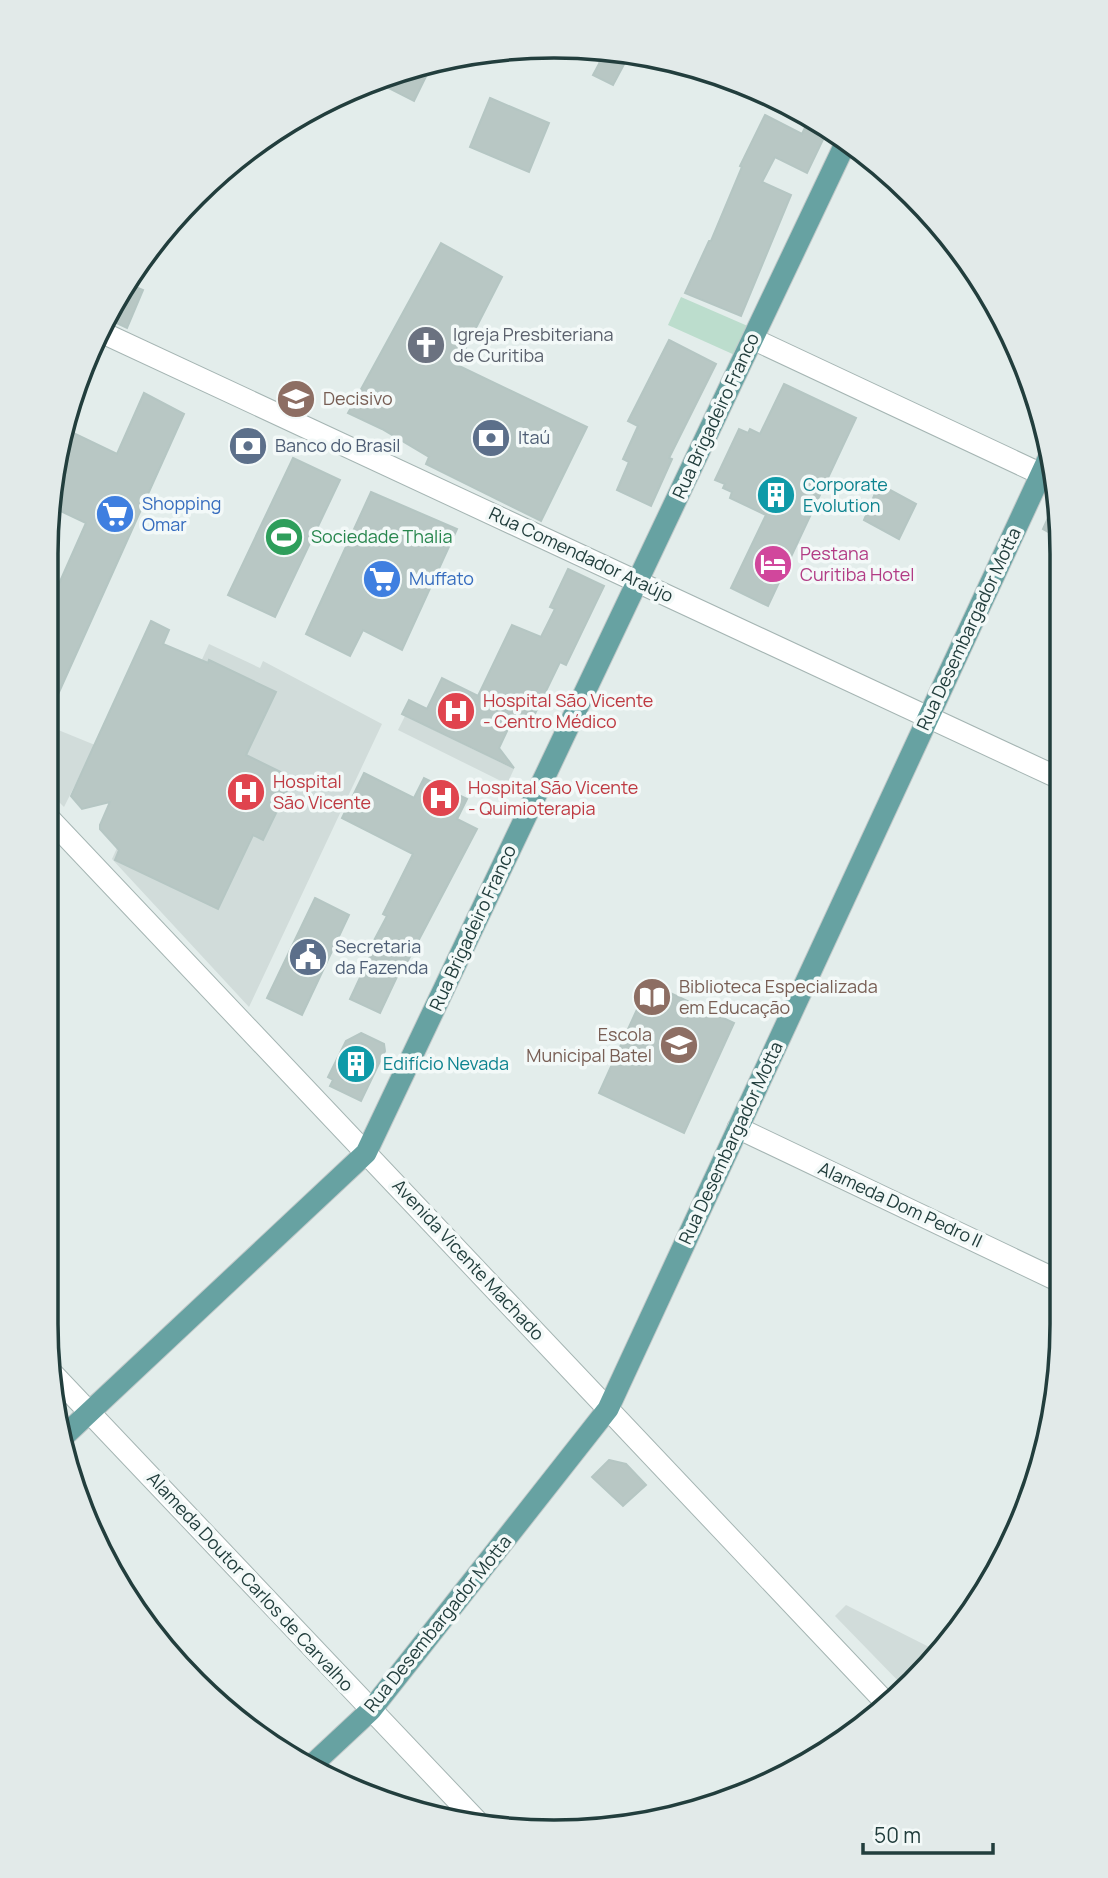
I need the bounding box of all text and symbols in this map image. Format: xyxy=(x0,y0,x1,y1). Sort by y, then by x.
place label: Igreja Presbiteriana de Curitiba xyxy=(453,322,614,367)
church icon: Igreja Presbiteriana de Curitiba xyxy=(405,324,447,366)
street label: Rua Brigadeiro Franco xyxy=(666,329,764,502)
school or university icon: Decisivo xyxy=(275,378,317,420)
place label: Decisivo xyxy=(323,386,393,410)
bank icon: Itaú xyxy=(470,417,512,459)
bank icon: Banco do Brasil xyxy=(227,425,269,467)
place label: Itaú xyxy=(518,425,550,449)
place label: Banco do Brasil xyxy=(275,433,401,457)
place label: Corporate Evolution xyxy=(803,472,888,517)
building icon: Corporate Evolution xyxy=(755,474,797,516)
place label: Shopping Omar xyxy=(142,491,221,536)
supermarket icon: Shopping Omar xyxy=(94,493,136,535)
street label: Rua Comendador Araújo xyxy=(485,501,677,607)
sports icon: Sociedade Thalia xyxy=(263,516,305,558)
street label: Rua Desembargador Motta xyxy=(910,523,1026,734)
place label: Sociedade Thalia xyxy=(311,524,452,548)
place label: Pestana Curitiba Hotel xyxy=(800,541,914,586)
hotel icon: Pestana Curitiba Hotel xyxy=(752,543,794,585)
supermarket icon: Muffato xyxy=(361,558,403,600)
place label: Muffato xyxy=(409,566,474,590)
place label: Hospital São Vicente - Centro Médico xyxy=(483,688,653,733)
hospital icon: Hospital São Vicente - Centro Médico xyxy=(435,690,477,732)
place label: Hospital São Vicente xyxy=(273,769,371,814)
hospital icon: Hospital São Vicente xyxy=(225,771,267,813)
place label: Hospital São Vicente - Quimioterapia xyxy=(468,775,638,820)
hospital icon: Hospital São Vicente - Quimioterapia xyxy=(420,777,462,819)
street label: Rua Brigadeiro Franco xyxy=(423,841,521,1014)
place label: Secretaria da Fazenda xyxy=(335,934,428,979)
public building icon: Secretaria da Fazenda xyxy=(287,936,329,978)
place label: Biblioteca Especializada em Educação xyxy=(679,974,878,1019)
library icon: Biblioteca Especializada em Educação xyxy=(631,976,673,1018)
place label: Escola Municipal Batel xyxy=(526,1022,652,1067)
school or university icon: Escola Municipal Batel xyxy=(658,1024,700,1066)
street label: Rua Desembargador Motta xyxy=(672,1037,788,1248)
building icon: Edifício Nevada xyxy=(335,1043,377,1085)
place label: Edifício Nevada xyxy=(383,1051,509,1075)
street label: Alameda Dom Pedro II xyxy=(815,1156,986,1253)
street label: Avenida Vicente Machado xyxy=(388,1174,550,1345)
street label: Alameda Doutor Carlos de Carvalho xyxy=(142,1466,359,1696)
street label: Rua Desembargador Motta xyxy=(358,1530,516,1717)
scale bar xyxy=(863,1812,992,1856)
text: 50 m xyxy=(874,1821,921,1849)

